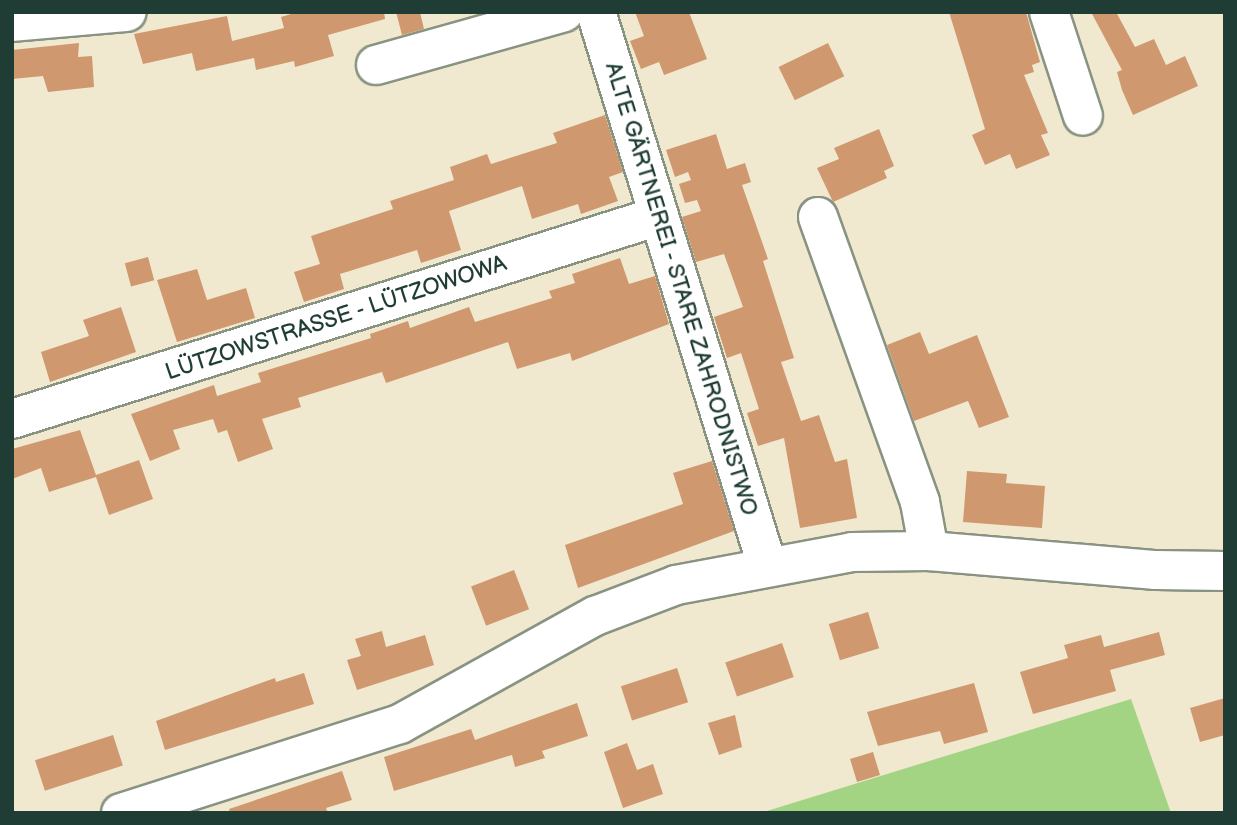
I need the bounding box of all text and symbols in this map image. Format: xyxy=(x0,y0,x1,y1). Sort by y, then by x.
street label: ALTE GÄRTNEREI - STARE ZAHRODNISTWO xyxy=(598,58,764,520)
street label: LÜTZOWSTRASSE - LÜTZOWOWA xyxy=(161,249,511,387)

